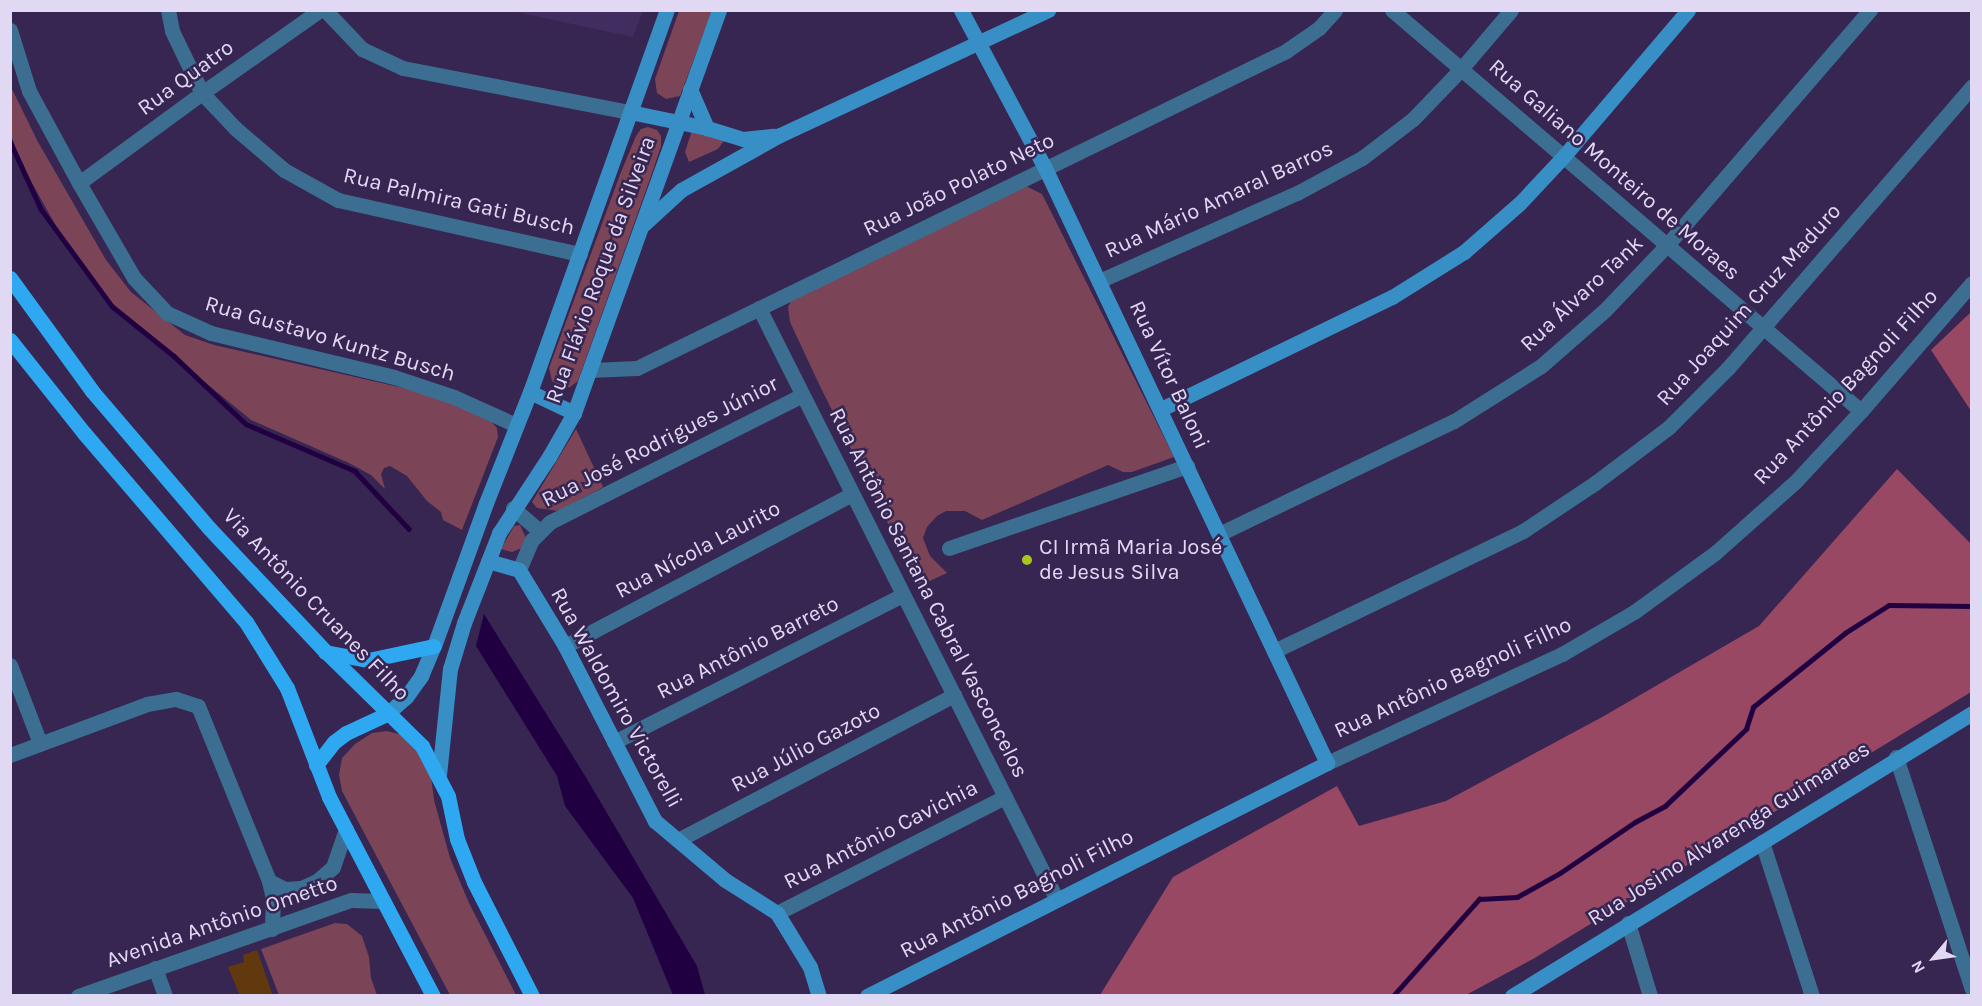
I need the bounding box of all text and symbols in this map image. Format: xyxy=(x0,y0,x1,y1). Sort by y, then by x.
street label: Rua Quatro xyxy=(133,34,239,122)
street label: Rua Galiano Monteiro de Moraes xyxy=(1483,54,1745,286)
street label: Rua João Polato Neto xyxy=(859,127,1059,243)
street label: Rua Flávio Roque da Silveira xyxy=(540,133,662,407)
street label: Rua Mário Amaral Barros xyxy=(1101,135,1337,265)
street label: Rua Palmira Gati Busch xyxy=(341,163,577,241)
street label: Rua Joaquim Cruz Maduro xyxy=(1651,198,1847,412)
street label: Rua Álvaro Tank xyxy=(1515,230,1649,358)
street label: Rua Antônio Bagnoli Filho xyxy=(1748,284,1944,490)
street label: Rua Gustavo Kuntz Busch xyxy=(202,291,458,387)
street label: Rua Vítor Baloni xyxy=(1123,297,1215,453)
street label: Rua José Rodrigues Júnior xyxy=(537,371,783,513)
street label: Rua Antônio Santana Cabral Vasconcelos xyxy=(823,404,1033,782)
street label: Rua Nícola Laurito xyxy=(611,495,785,605)
street label: Via Antônio Cruanes Filho xyxy=(217,503,415,707)
place label: CI Irmã Maria José de Jesus Silva xyxy=(1039,534,1222,586)
marker: CI Irmã Maria José de Jesus Silva xyxy=(1020,553,1034,567)
street label: Rua Waldomiro Victorelli xyxy=(544,583,688,813)
street label: Rua Antônio Barreto xyxy=(653,591,843,705)
street label: Rua Antônio Bagnoli Filho xyxy=(1330,611,1576,745)
street label: Rua Júlio Gazoto xyxy=(727,698,885,798)
street label: Rua Josino Alvarenga Guimaraes xyxy=(1583,736,1875,932)
street label: Rua Antônio Cavichia xyxy=(780,775,982,895)
street label: Rua Antônio Bagnoli Filho xyxy=(896,824,1138,964)
street label: Avenida Antônio Ometto xyxy=(103,870,341,974)
north arrow xyxy=(1904,928,1964,988)
text: N xyxy=(1907,957,1929,977)

